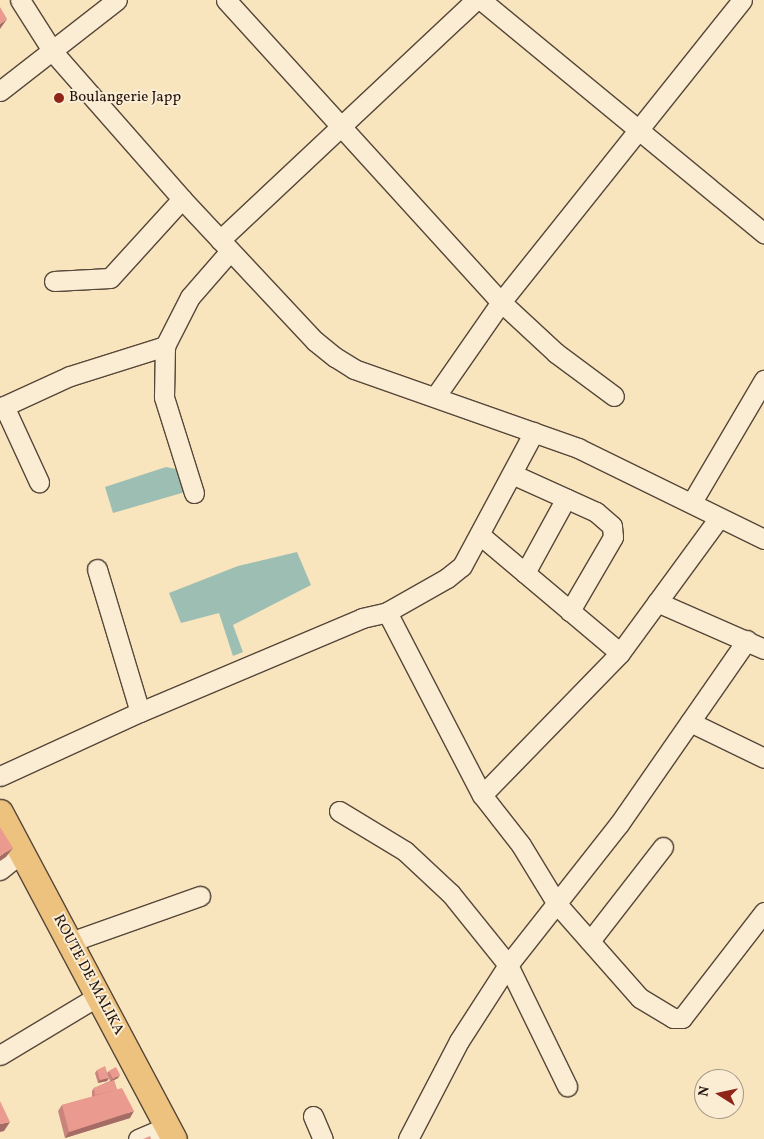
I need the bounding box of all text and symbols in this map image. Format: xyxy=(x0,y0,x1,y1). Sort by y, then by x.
place label: Boulangerie Japp xyxy=(69,89,181,107)
marker: Boulangerie Japp xyxy=(53,92,65,104)
street label: ROUTE DE MALIKA xyxy=(49,912,127,1038)
north arrow xyxy=(694,1069,744,1119)
text: N xyxy=(694,1085,715,1098)

